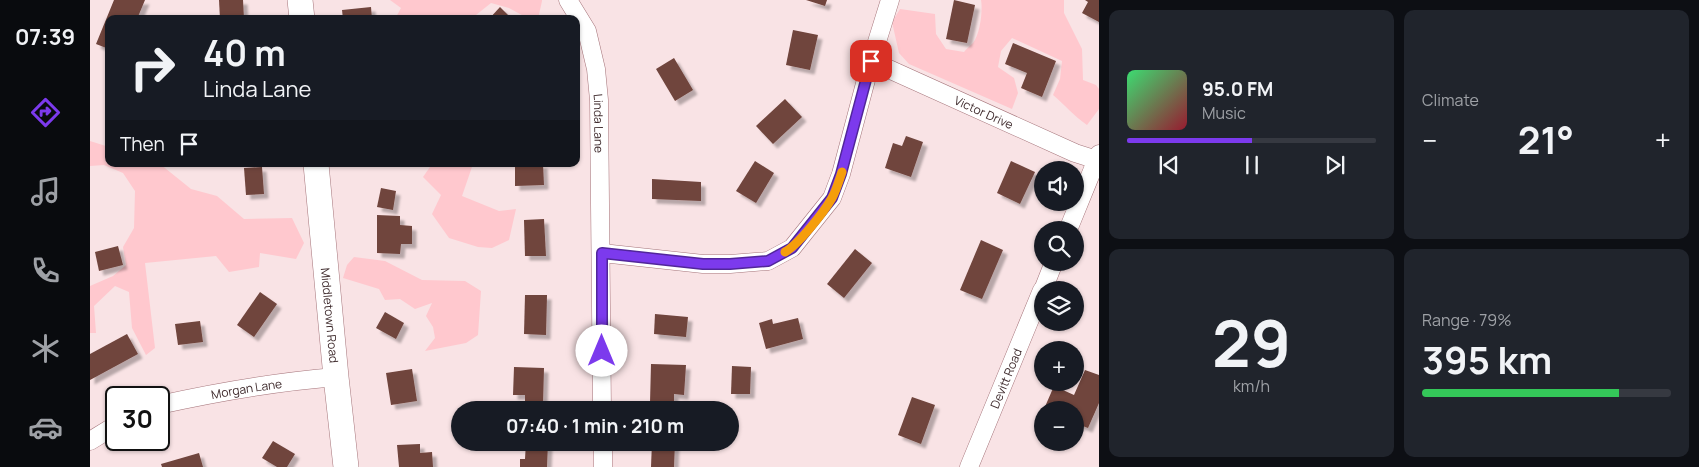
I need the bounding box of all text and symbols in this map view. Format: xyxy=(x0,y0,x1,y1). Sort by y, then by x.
text: 07:39 xyxy=(15,22,75,52)
text: 40 m xyxy=(203,29,286,77)
icon: right xyxy=(120,35,185,100)
pin xyxy=(850,40,892,82)
icon: arrive xyxy=(857,47,885,75)
text: Linda Lane xyxy=(203,74,311,104)
text: 95.0 FM xyxy=(1202,76,1273,102)
text: Climate xyxy=(1422,89,1479,111)
street label: Victor Drive xyxy=(952,91,1016,133)
street label: Linda Lane xyxy=(590,93,608,153)
icon: directions xyxy=(28,95,63,130)
text: Music xyxy=(1202,102,1246,124)
text: 21° xyxy=(1518,113,1574,165)
text: − xyxy=(1422,121,1437,159)
text: + xyxy=(1655,121,1671,159)
icon: arrive xyxy=(175,130,203,158)
text: Then xyxy=(120,131,165,157)
icon: previous xyxy=(1155,151,1183,179)
icon: pause xyxy=(1238,151,1266,179)
icon: next xyxy=(1321,151,1349,179)
map controls xyxy=(1034,161,1084,451)
button: sound xyxy=(1034,161,1084,211)
icon: music xyxy=(28,174,63,209)
button: search xyxy=(1034,221,1084,271)
icon: phone xyxy=(28,253,63,288)
street label: Middletown Road xyxy=(317,267,343,364)
button: layers xyxy=(1034,281,1084,331)
text: 29 xyxy=(1212,298,1291,387)
text: Range · 79% xyxy=(1422,309,1512,331)
position arrow xyxy=(575,324,627,376)
icon: climate xyxy=(28,331,63,366)
text: 395 km xyxy=(1422,333,1552,385)
button: + xyxy=(1034,341,1084,391)
street label: Devitt Road xyxy=(986,346,1026,411)
street label: Morgan Lane xyxy=(210,374,283,403)
text: km/h xyxy=(1233,375,1270,397)
speed limit sign: 30 xyxy=(105,386,170,451)
button: − xyxy=(1034,401,1084,451)
icon: car xyxy=(28,410,63,445)
text: 07:40 · 1 min · 210 m xyxy=(506,413,684,439)

